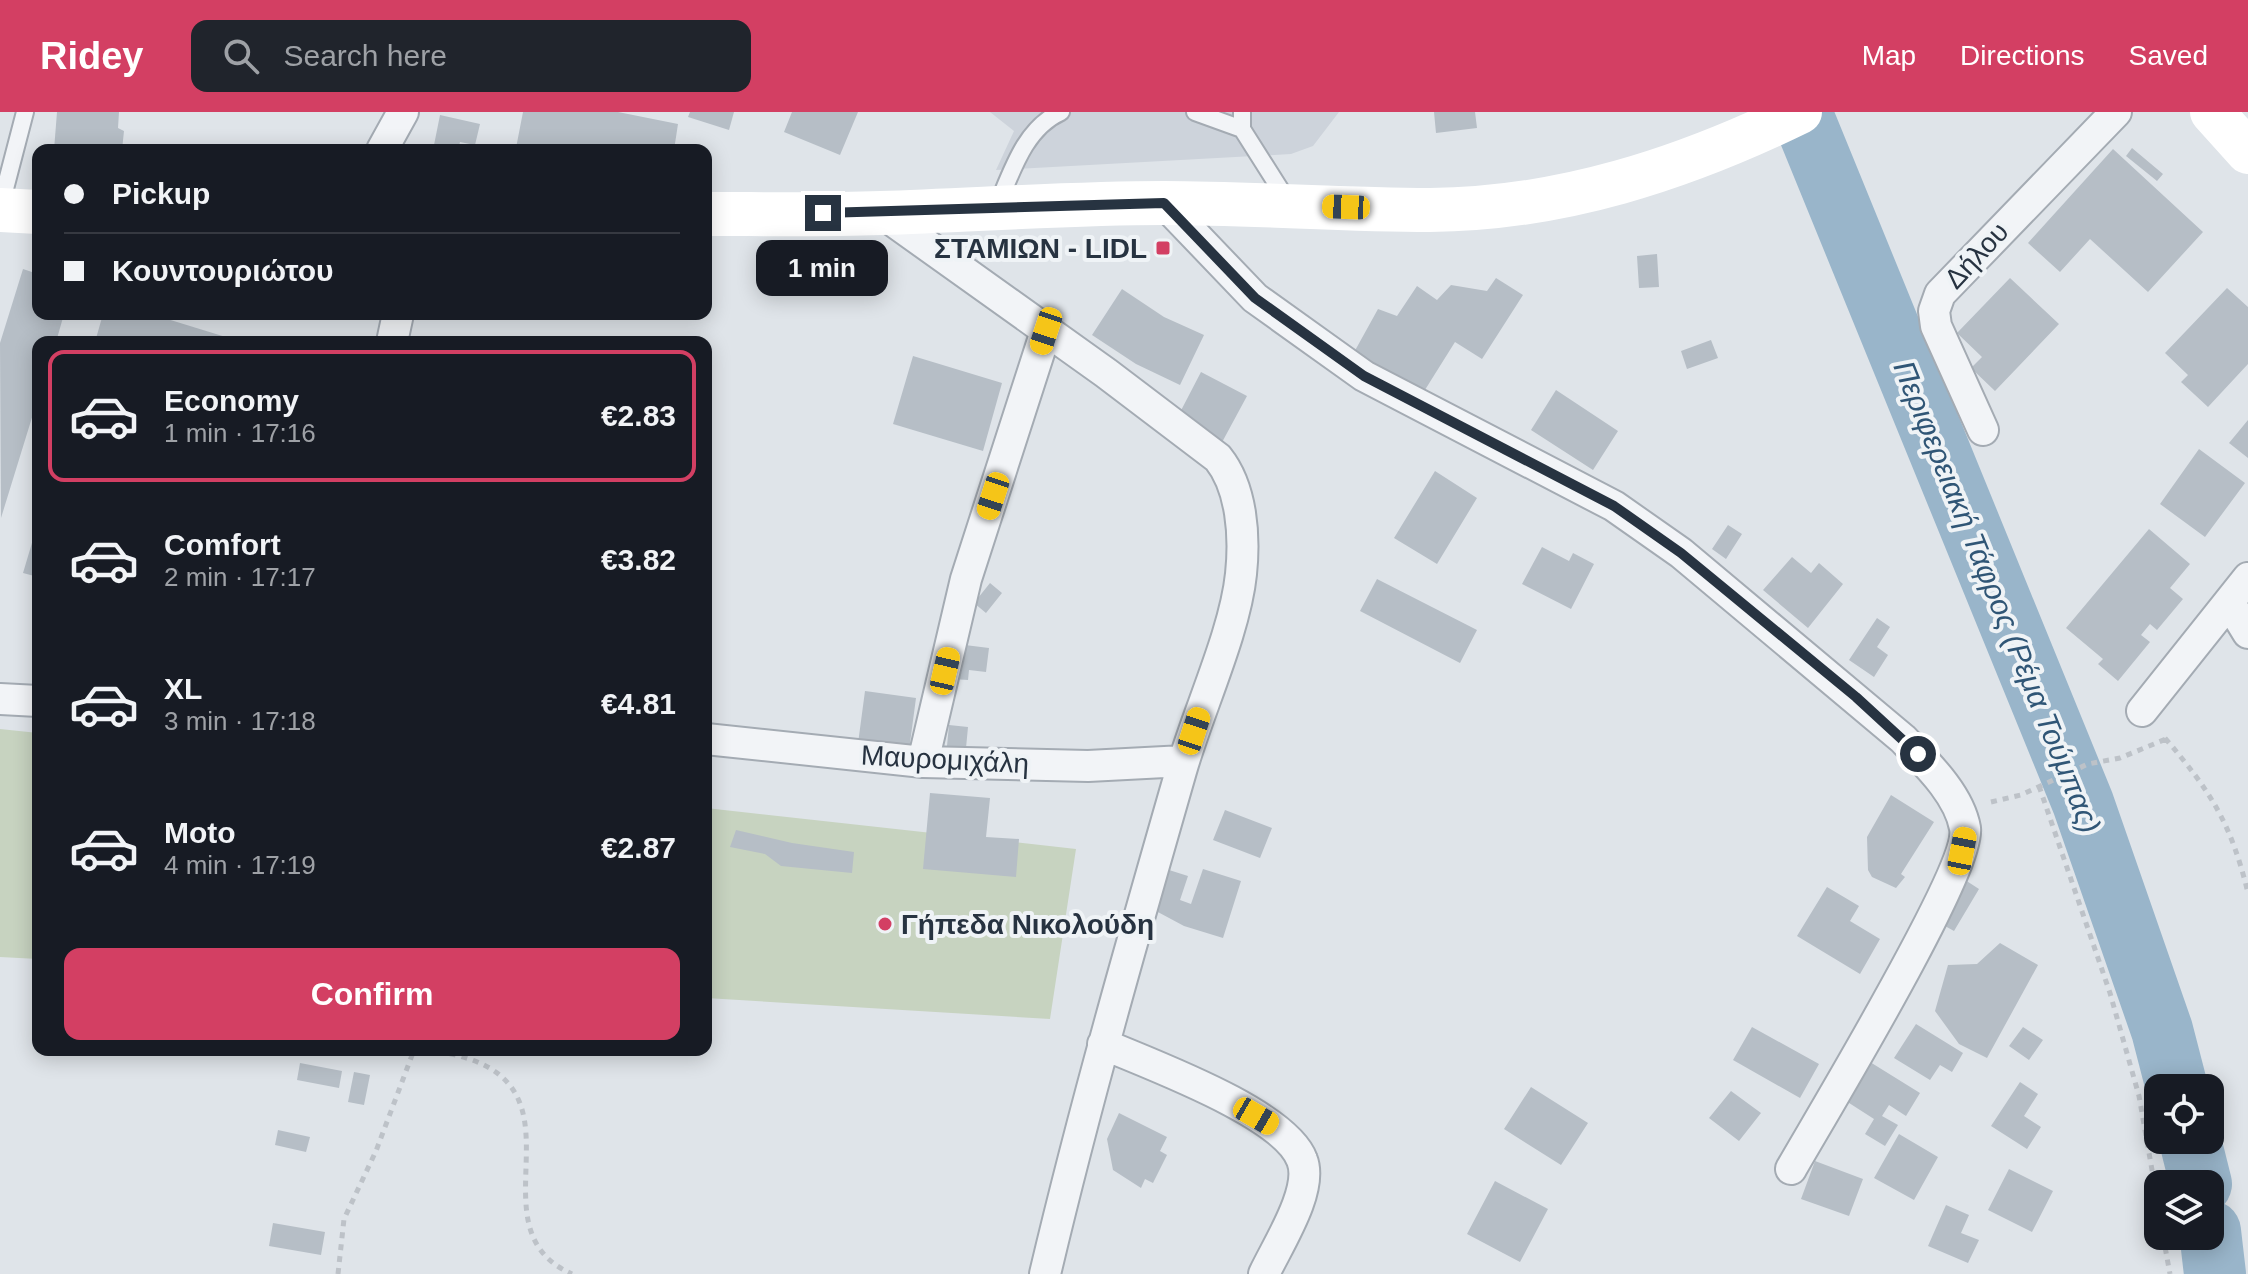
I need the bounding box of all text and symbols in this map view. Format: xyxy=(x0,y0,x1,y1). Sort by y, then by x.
search box xyxy=(191,20,751,92)
icon: search xyxy=(219,34,263,78)
text: Ridey xyxy=(40,35,143,77)
text: Search here xyxy=(283,39,447,72)
text: Map xyxy=(1862,40,1916,71)
text: Directions xyxy=(1960,40,2085,71)
text: Saved xyxy=(2129,40,2208,71)
text: Pickup xyxy=(112,177,210,210)
car xyxy=(1322,194,1370,220)
route end xyxy=(805,195,841,231)
street label: Δήλου xyxy=(1938,216,2015,295)
place label: ΣΤΑΜΙΩΝ - LIDL xyxy=(934,233,1147,264)
marker: ΣΤΑΜΙΩΝ - LIDL xyxy=(1154,239,1172,257)
callout: 1 min xyxy=(757,241,889,297)
text: 1 min xyxy=(788,253,856,283)
text: Κουντουριώτου xyxy=(112,254,334,287)
car xyxy=(1027,304,1065,358)
water label: Περιφερειακή Τάφρος (Ρέμα Τούμπας) xyxy=(1887,356,2108,838)
icon: car xyxy=(68,380,140,452)
text: Economy xyxy=(164,384,299,417)
text: €2.83 xyxy=(601,399,676,432)
text: 1 min · 17:16 xyxy=(164,418,316,448)
car xyxy=(974,469,1012,523)
icon: car xyxy=(68,524,140,596)
text: Comfort xyxy=(164,528,281,561)
text: €3.82 xyxy=(601,543,676,576)
text: 2 min · 17:17 xyxy=(164,562,316,592)
car xyxy=(928,645,962,697)
icon: car xyxy=(68,668,140,740)
text: XL xyxy=(164,672,202,705)
text: €4.81 xyxy=(601,687,676,720)
car xyxy=(1175,704,1213,758)
text: 3 min · 17:18 xyxy=(164,706,316,736)
route start xyxy=(1900,736,1936,772)
street label: Μαυρομιχάλη xyxy=(860,740,1030,779)
icon: car xyxy=(68,812,140,884)
text: Moto xyxy=(164,816,236,849)
car xyxy=(1946,825,1978,877)
text: €2.87 xyxy=(601,831,676,864)
text: 4 min · 17:19 xyxy=(164,850,316,880)
place label: Γήπεδα Νικολούδη xyxy=(901,909,1154,940)
marker: Γήπεδα Νικολούδη xyxy=(876,915,894,933)
button: Confirm xyxy=(64,948,680,1040)
map controls xyxy=(2144,1074,2224,1250)
button: locate xyxy=(2144,1074,2224,1154)
car xyxy=(1229,1094,1283,1138)
button: layers xyxy=(2144,1170,2224,1250)

